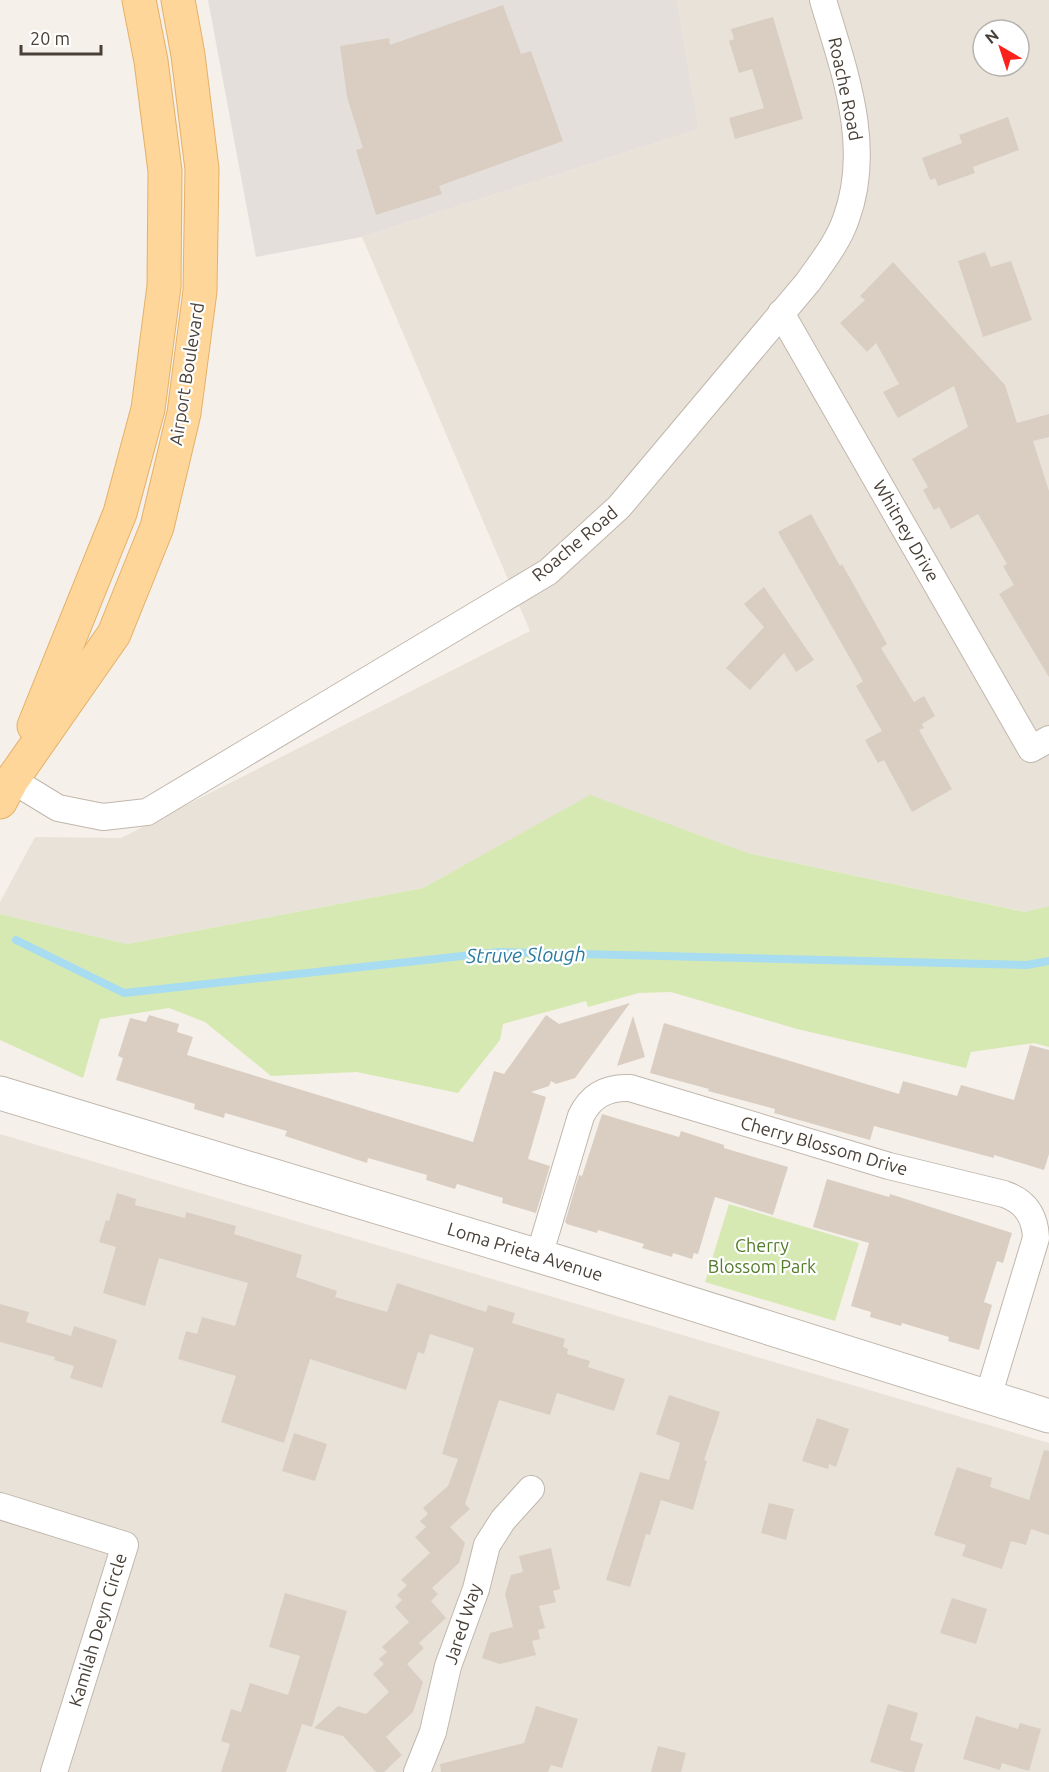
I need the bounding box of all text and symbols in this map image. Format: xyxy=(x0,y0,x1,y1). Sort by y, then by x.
scale bar xyxy=(21,18,100,56)
north arrow xyxy=(971,18,1031,78)
text: N xyxy=(981,26,1002,47)
text: 20 m xyxy=(30,28,70,48)
street label: Roache Road xyxy=(825,35,867,142)
street label: Airport Boulevard xyxy=(165,301,207,447)
street label: Whitney Drive xyxy=(870,476,944,585)
street label: Roache Road xyxy=(528,502,621,585)
water label: Struve Slough xyxy=(465,942,586,967)
street label: Cherry Blossom Drive xyxy=(738,1112,910,1179)
street label: Loma Prieta Avenue xyxy=(445,1218,605,1284)
park label: Cherry Blossom Park xyxy=(708,1235,816,1276)
street label: Kamilah Deyn Circle xyxy=(64,1551,130,1709)
street label: Jared Way xyxy=(440,1580,485,1667)

